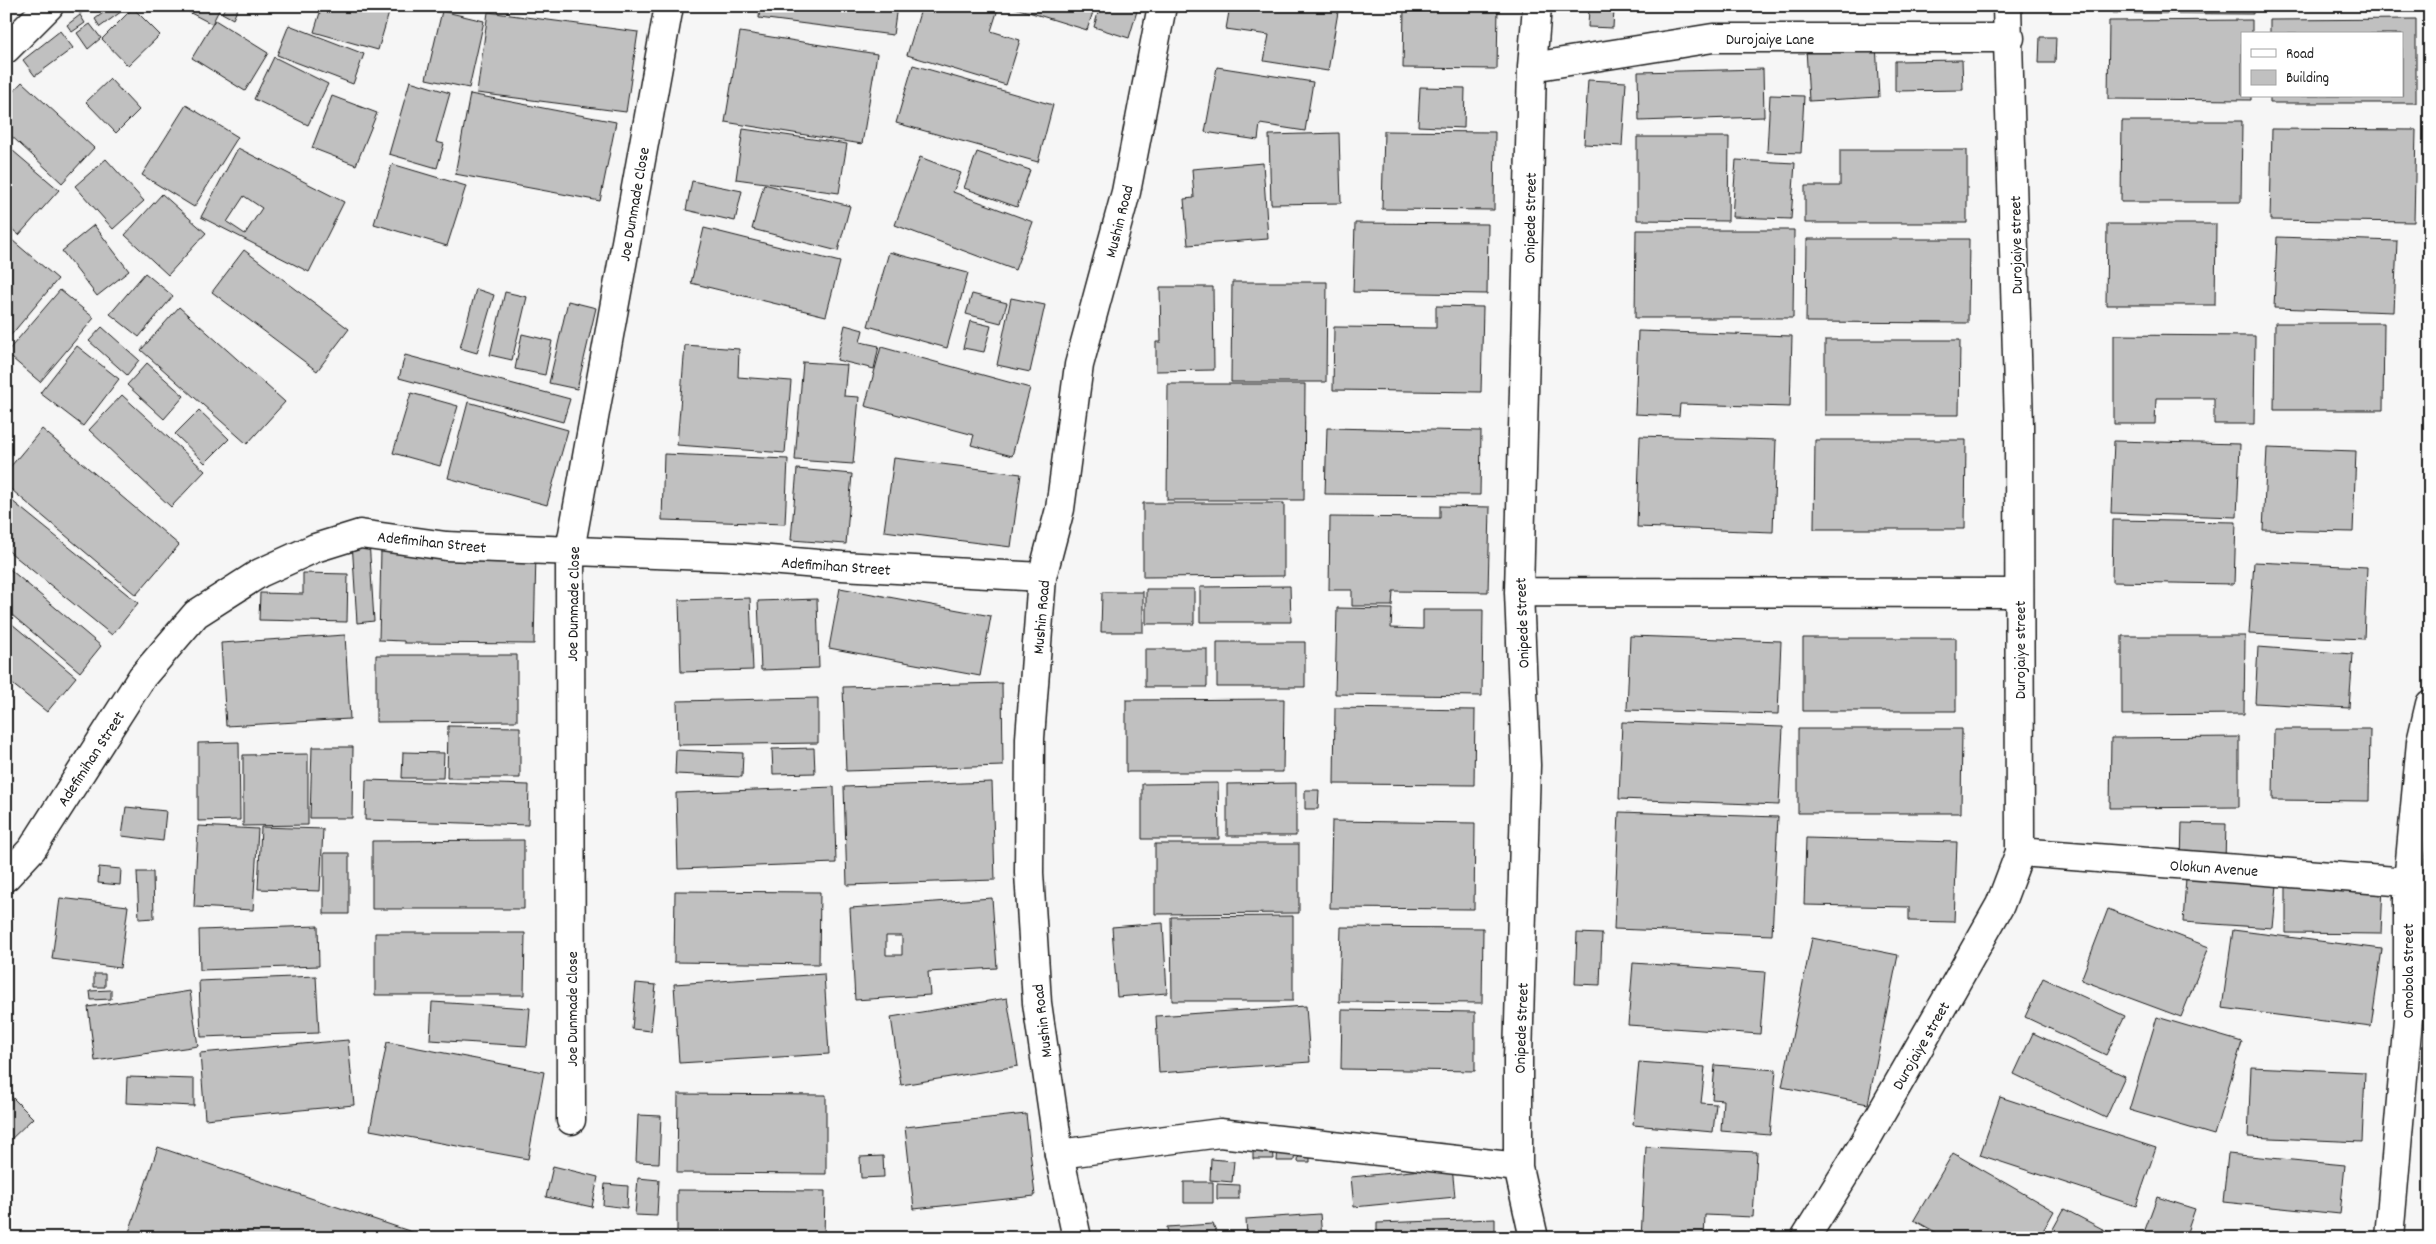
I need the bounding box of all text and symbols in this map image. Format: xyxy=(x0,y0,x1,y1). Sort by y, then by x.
street label: Durojaiye Lane xyxy=(1726,29,1814,52)
legend xyxy=(2241,32,2404,98)
text: Road xyxy=(2286,44,2314,66)
text: Building xyxy=(2286,68,2329,90)
street label: Joe Dunmade Close xyxy=(614,146,657,263)
street label: Onipede Street xyxy=(1519,172,1544,264)
street label: Mushin Road xyxy=(1100,183,1141,260)
street label: Durojaiye street xyxy=(2005,195,2030,294)
street label: Adefimihan Street xyxy=(376,526,487,561)
street label: Joe Dunmade Close xyxy=(562,546,587,662)
street label: Adefimihan Street xyxy=(780,552,891,583)
street label: Onipede Street xyxy=(1510,577,1537,669)
street label: Mushin Road xyxy=(1028,579,1057,655)
street label: Durojaiye street xyxy=(2010,601,2033,699)
street label: Adefimihan Street xyxy=(53,707,132,811)
street label: Olokun Avenue xyxy=(2169,855,2259,884)
street label: Omobola Street xyxy=(2398,923,2421,1019)
street label: Joe Dunmade Close xyxy=(562,951,585,1067)
street label: Mushin Road xyxy=(1028,982,1059,1059)
street label: Onipede Street xyxy=(1509,982,1536,1074)
street label: Durojaiye street xyxy=(1888,998,1957,1095)

